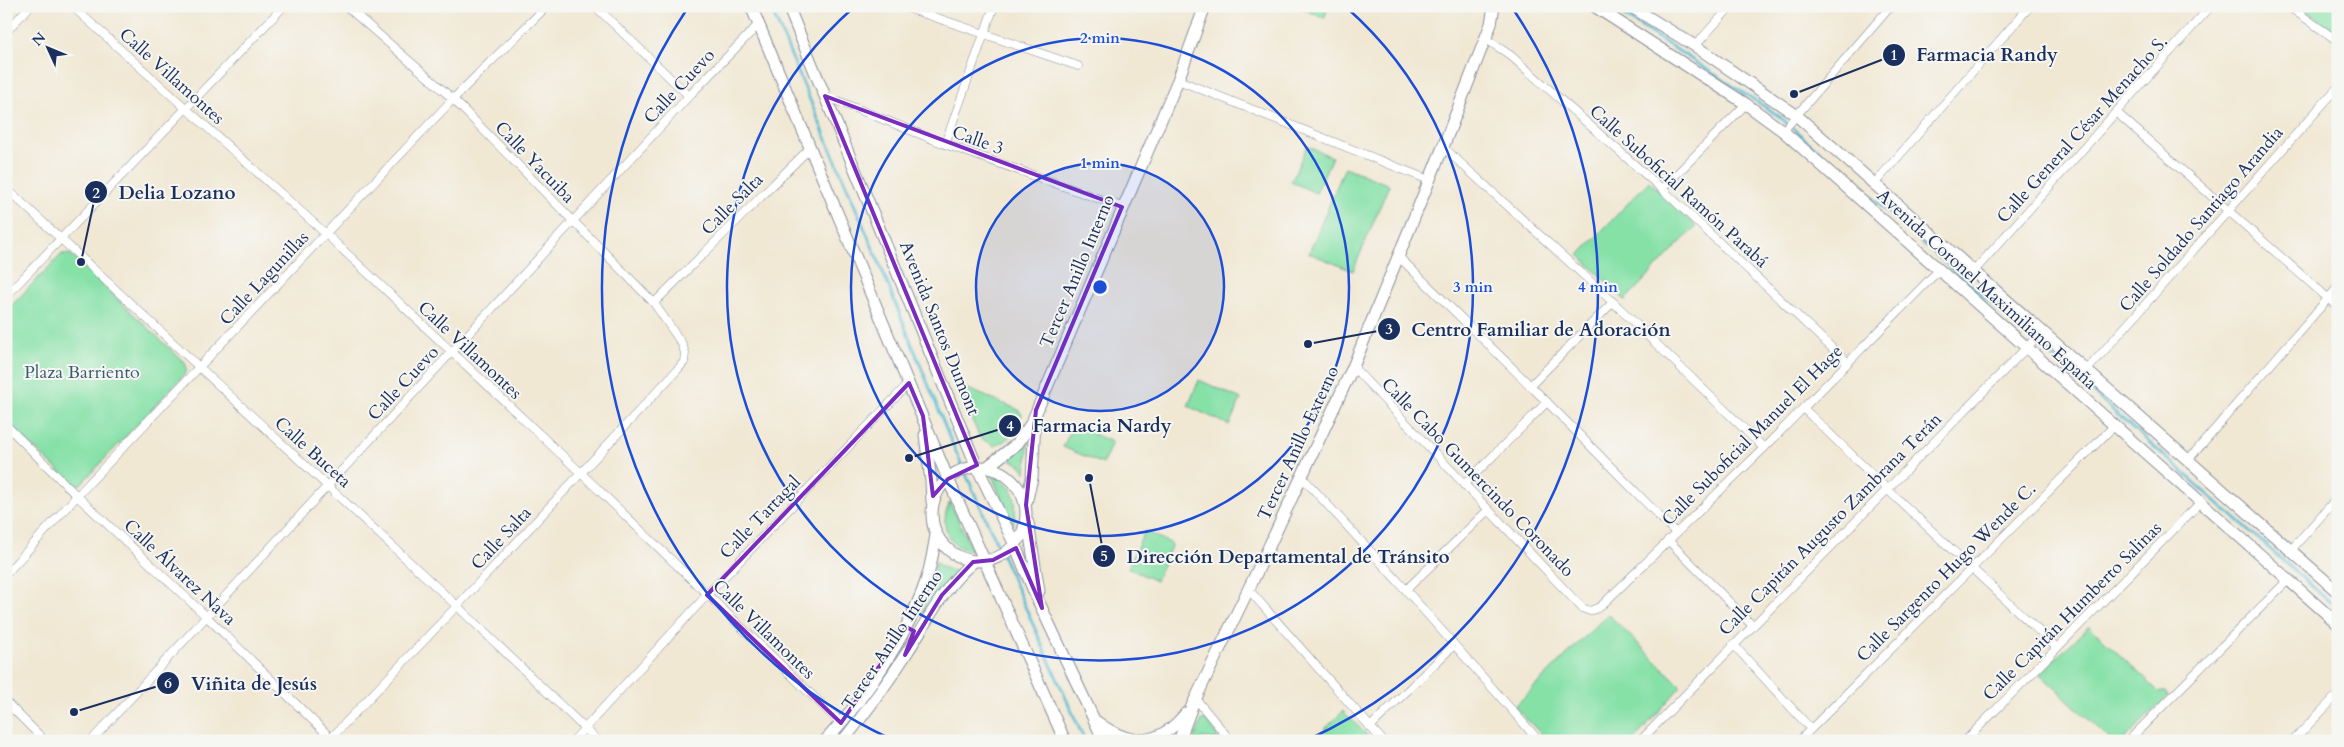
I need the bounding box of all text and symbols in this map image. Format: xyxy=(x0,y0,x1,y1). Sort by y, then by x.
north arrow xyxy=(22,22,72,72)
street label: Calle Villamontes xyxy=(114,22,230,130)
text: N xyxy=(28,28,50,50)
text: 2 min xyxy=(1080,28,1120,48)
street label: Calle General César Menacho S. xyxy=(1991,30,2174,229)
callout: Farmacia Randy xyxy=(1882,38,2068,72)
text: Farmacia Randy xyxy=(1916,42,2058,68)
street label: Calle Cuevo xyxy=(638,43,721,129)
text: 1 xyxy=(1890,45,1898,65)
street label: Calle Suboficial Ramón Parabá xyxy=(1584,99,1774,274)
street label: Calle Yacuiba xyxy=(489,116,580,209)
street label: Calle 3 xyxy=(949,120,1007,161)
street label: Calle Soldado Santiago Arandia xyxy=(2114,121,2289,318)
text: 1 min xyxy=(1080,153,1120,173)
street label: Calle Salta xyxy=(696,168,769,241)
callout: Delia Lozano xyxy=(83,175,245,209)
text: Delia Lozano xyxy=(119,180,236,206)
text: 2 xyxy=(92,183,100,203)
street label: Avenida Coronel Maximiliano España xyxy=(1871,183,2103,395)
street label: Tercer Anillo Interno xyxy=(1034,190,1121,352)
street label: Calle Lagunillas xyxy=(214,226,315,331)
street label: Avenida Santos Dumont xyxy=(893,237,986,419)
text: 3 min xyxy=(1453,277,1493,297)
text: 4 min xyxy=(1578,277,1618,297)
centre of rings xyxy=(1091,278,1109,296)
street label: Calle Villamontes xyxy=(412,296,527,405)
callout: Centro Familiar de Adoración xyxy=(1376,312,1681,346)
text: Centro Familiar de Adoración xyxy=(1411,317,1671,343)
text: 3 xyxy=(1385,319,1393,339)
street label: Calle Suboficial Manuel El Hage xyxy=(1656,339,1848,531)
street label: Calle Cuevo xyxy=(362,340,445,426)
park label: Plaza Barriento xyxy=(24,360,140,385)
street label: Tercer Anillo Externo xyxy=(1252,362,1345,525)
street label: Calle Cabo Gumercindo Coronado xyxy=(1375,372,1580,583)
street label: Calle Capitán Augusto Zambrana Terán xyxy=(1713,407,1948,641)
callout: Farmacia Nardy xyxy=(997,409,1181,443)
street label: Calle Buceta xyxy=(269,411,357,494)
text: Farmacia Nardy xyxy=(1033,413,1172,439)
text: 4 xyxy=(1006,416,1014,436)
street label: Calle Tartagal xyxy=(714,470,807,565)
street label: Calle Sargento Hugo Wende C. xyxy=(1851,477,2042,668)
street label: Calle Salta xyxy=(465,501,537,576)
street label: Calle Álvarez Nava xyxy=(118,514,242,631)
street label: Calle Capitán Humberto Salinas xyxy=(1977,516,2167,706)
callout: Dirección Departamental de Tránsito xyxy=(1091,539,1459,573)
text: Dirección Departamental de Tránsito xyxy=(1126,544,1450,570)
text: 5 xyxy=(1100,546,1108,566)
street label: Tercer Anillo Interno xyxy=(836,565,949,715)
street label: Calle Villamontes xyxy=(707,574,821,685)
callout: Viñita de Jesús xyxy=(156,666,327,700)
text: Viñita de Jesús xyxy=(191,671,317,697)
text: 6 xyxy=(164,673,172,693)

